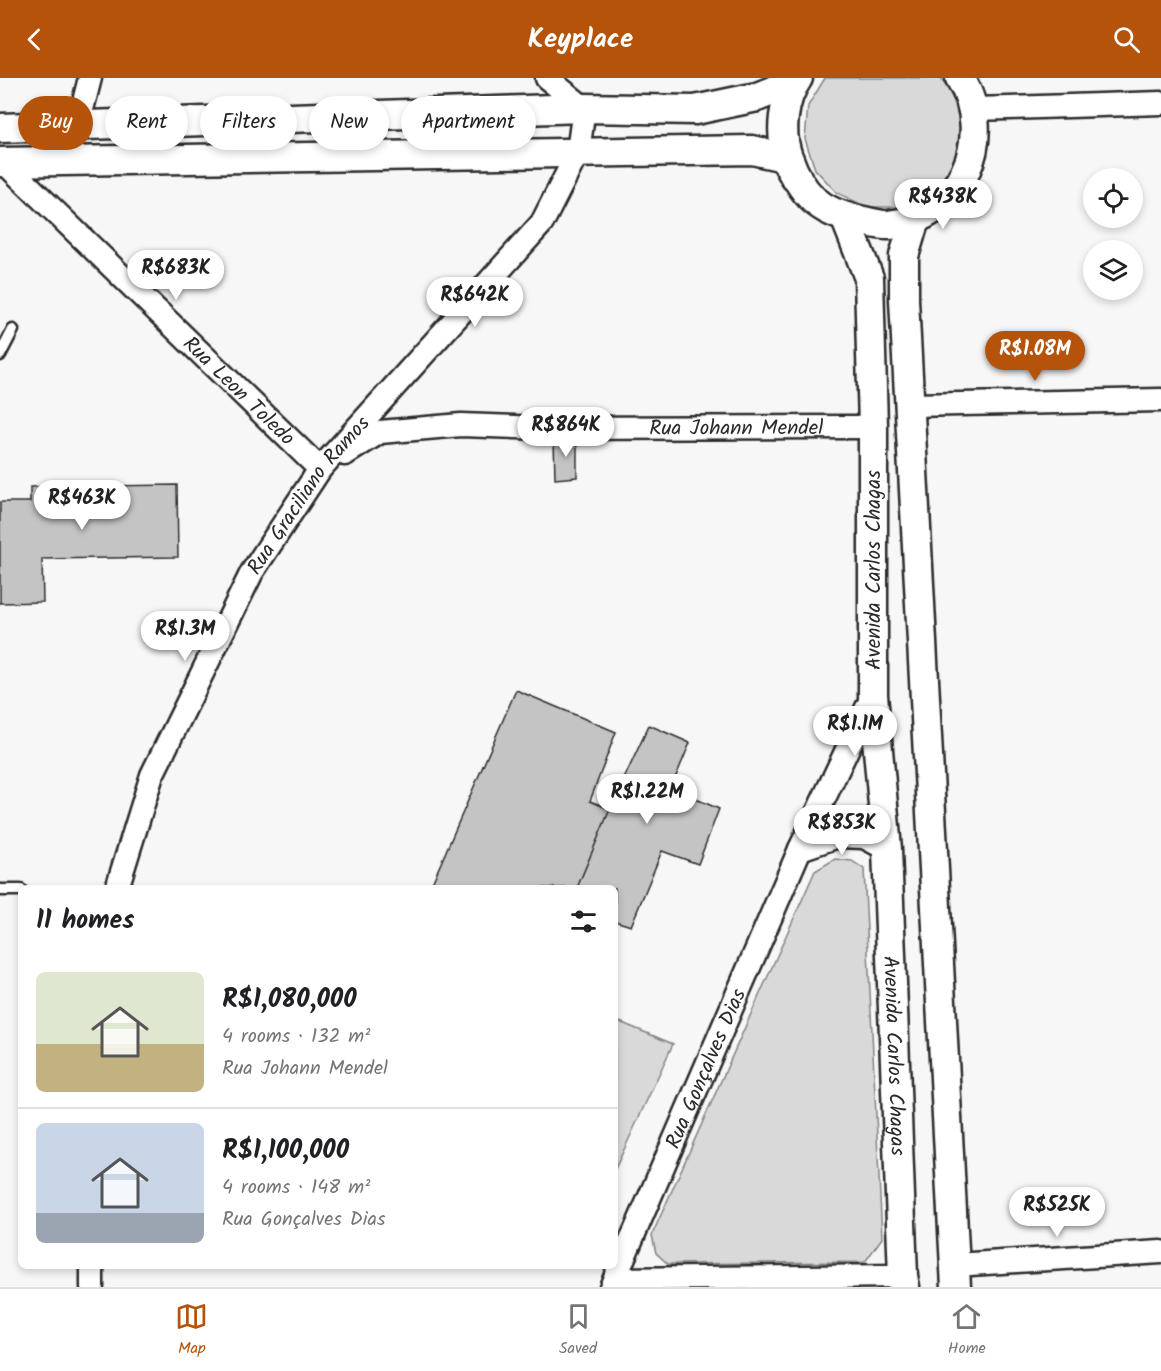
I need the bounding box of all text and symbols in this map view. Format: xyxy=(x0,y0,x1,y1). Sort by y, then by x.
text: Keyplace xyxy=(528,18,633,61)
icon: back xyxy=(18,23,51,56)
icon: search xyxy=(1110,23,1143,56)
chip: Buy xyxy=(18,96,93,150)
chip: Rent xyxy=(105,96,188,150)
chip: Filters xyxy=(200,96,297,150)
chip: New xyxy=(309,96,389,150)
chip: Apartment xyxy=(401,96,536,150)
map controls xyxy=(1083,168,1143,300)
button: locate xyxy=(1083,168,1143,228)
pin: R$438K xyxy=(894,179,992,230)
text: R$438K xyxy=(908,182,978,214)
button: layers xyxy=(1083,240,1143,300)
pin: R$683K xyxy=(127,250,225,301)
text: R$683K xyxy=(141,253,211,285)
pin: R$642K xyxy=(426,277,524,328)
text: R$642K xyxy=(440,280,510,312)
street label: Rua Leon Toledo xyxy=(174,329,302,454)
pin: R$1.08M xyxy=(980,331,1090,382)
text: R$1.08M xyxy=(999,334,1071,366)
pin: R$864K xyxy=(517,407,615,458)
street label: Rua Graciliano Ramos xyxy=(239,409,379,582)
text: R$864K xyxy=(531,410,601,442)
street label: Rua Johann Mendel xyxy=(649,412,823,446)
street label: Avenida Carlos Chagas xyxy=(858,470,891,670)
pin: R$463K xyxy=(33,480,131,531)
text: R$463K xyxy=(48,483,116,515)
pin: R$1.3M xyxy=(136,611,234,662)
text: R$1.3M xyxy=(155,614,215,646)
pin: R$1.1M xyxy=(806,706,904,757)
text: R$1.1M xyxy=(827,709,883,741)
pin: R$1.22M xyxy=(592,774,702,825)
text: R$1.22M xyxy=(610,777,684,809)
pin: R$853K xyxy=(793,805,891,856)
text: R$853K xyxy=(808,808,876,840)
text: 11 homes xyxy=(36,900,134,942)
icon: filters xyxy=(567,905,600,938)
street label: Avenida Carlos Chagas xyxy=(873,955,913,1156)
text: R$1,080,000 xyxy=(222,979,357,1021)
street label: Rua Gonçalves Dias xyxy=(658,984,756,1154)
icon: home xyxy=(84,996,156,1068)
text: 4 rooms · 132 m² xyxy=(222,1021,370,1053)
text: Rua Johann Mendel xyxy=(222,1053,388,1085)
text: R$1,100,000 xyxy=(222,1130,349,1172)
icon: home xyxy=(84,1147,156,1219)
text: 4 rooms · 148 m² xyxy=(222,1172,370,1204)
pin: R$525K xyxy=(1008,1187,1106,1238)
text: R$525K xyxy=(1023,1190,1091,1222)
text: Rua Gonçalves Dias xyxy=(222,1204,385,1236)
tab: Map xyxy=(175,1300,208,1361)
tab: Saved xyxy=(559,1300,597,1361)
tab: Home xyxy=(948,1300,986,1361)

